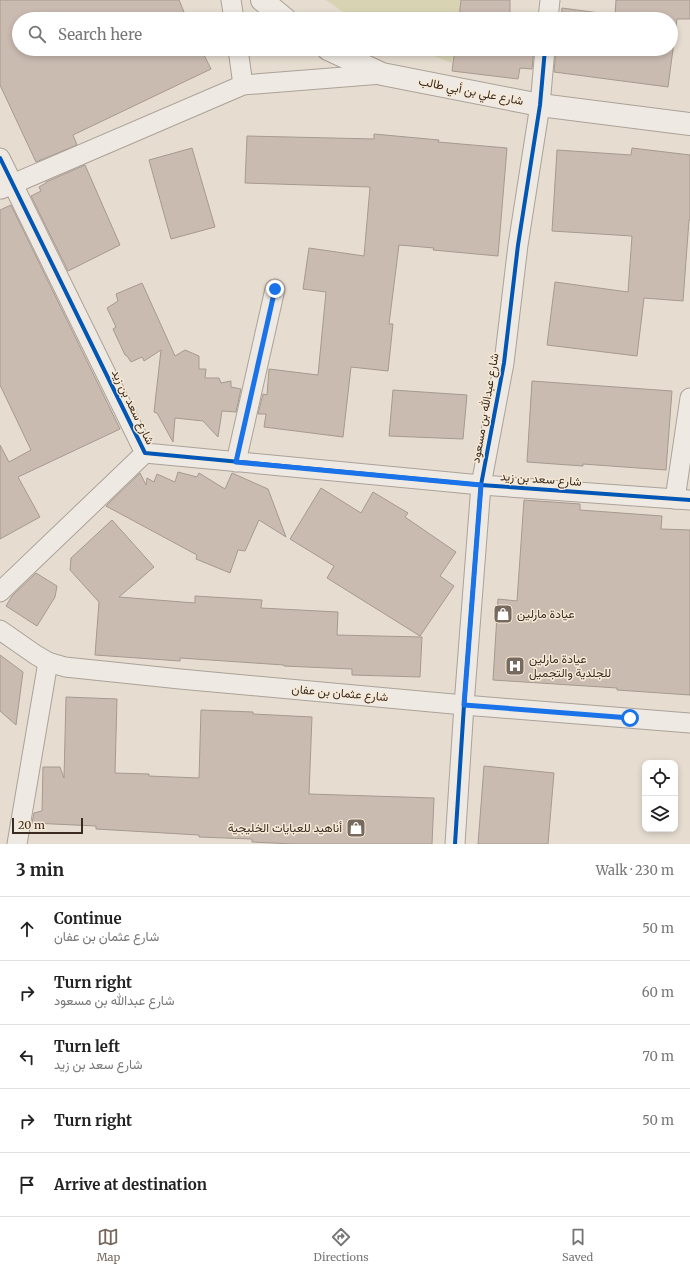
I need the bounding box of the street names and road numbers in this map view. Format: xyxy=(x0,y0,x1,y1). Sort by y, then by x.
street label: شارع علي بن أبي طالب xyxy=(417,73,525,111)
street label: شارع عبدالله بن مسعود xyxy=(467,352,504,464)
street label: شارع سعد بن زيد xyxy=(107,367,158,448)
street label: شارع سعد بن زيد xyxy=(500,468,582,491)
street label: شارع عثمان بن عفان xyxy=(291,681,389,706)

